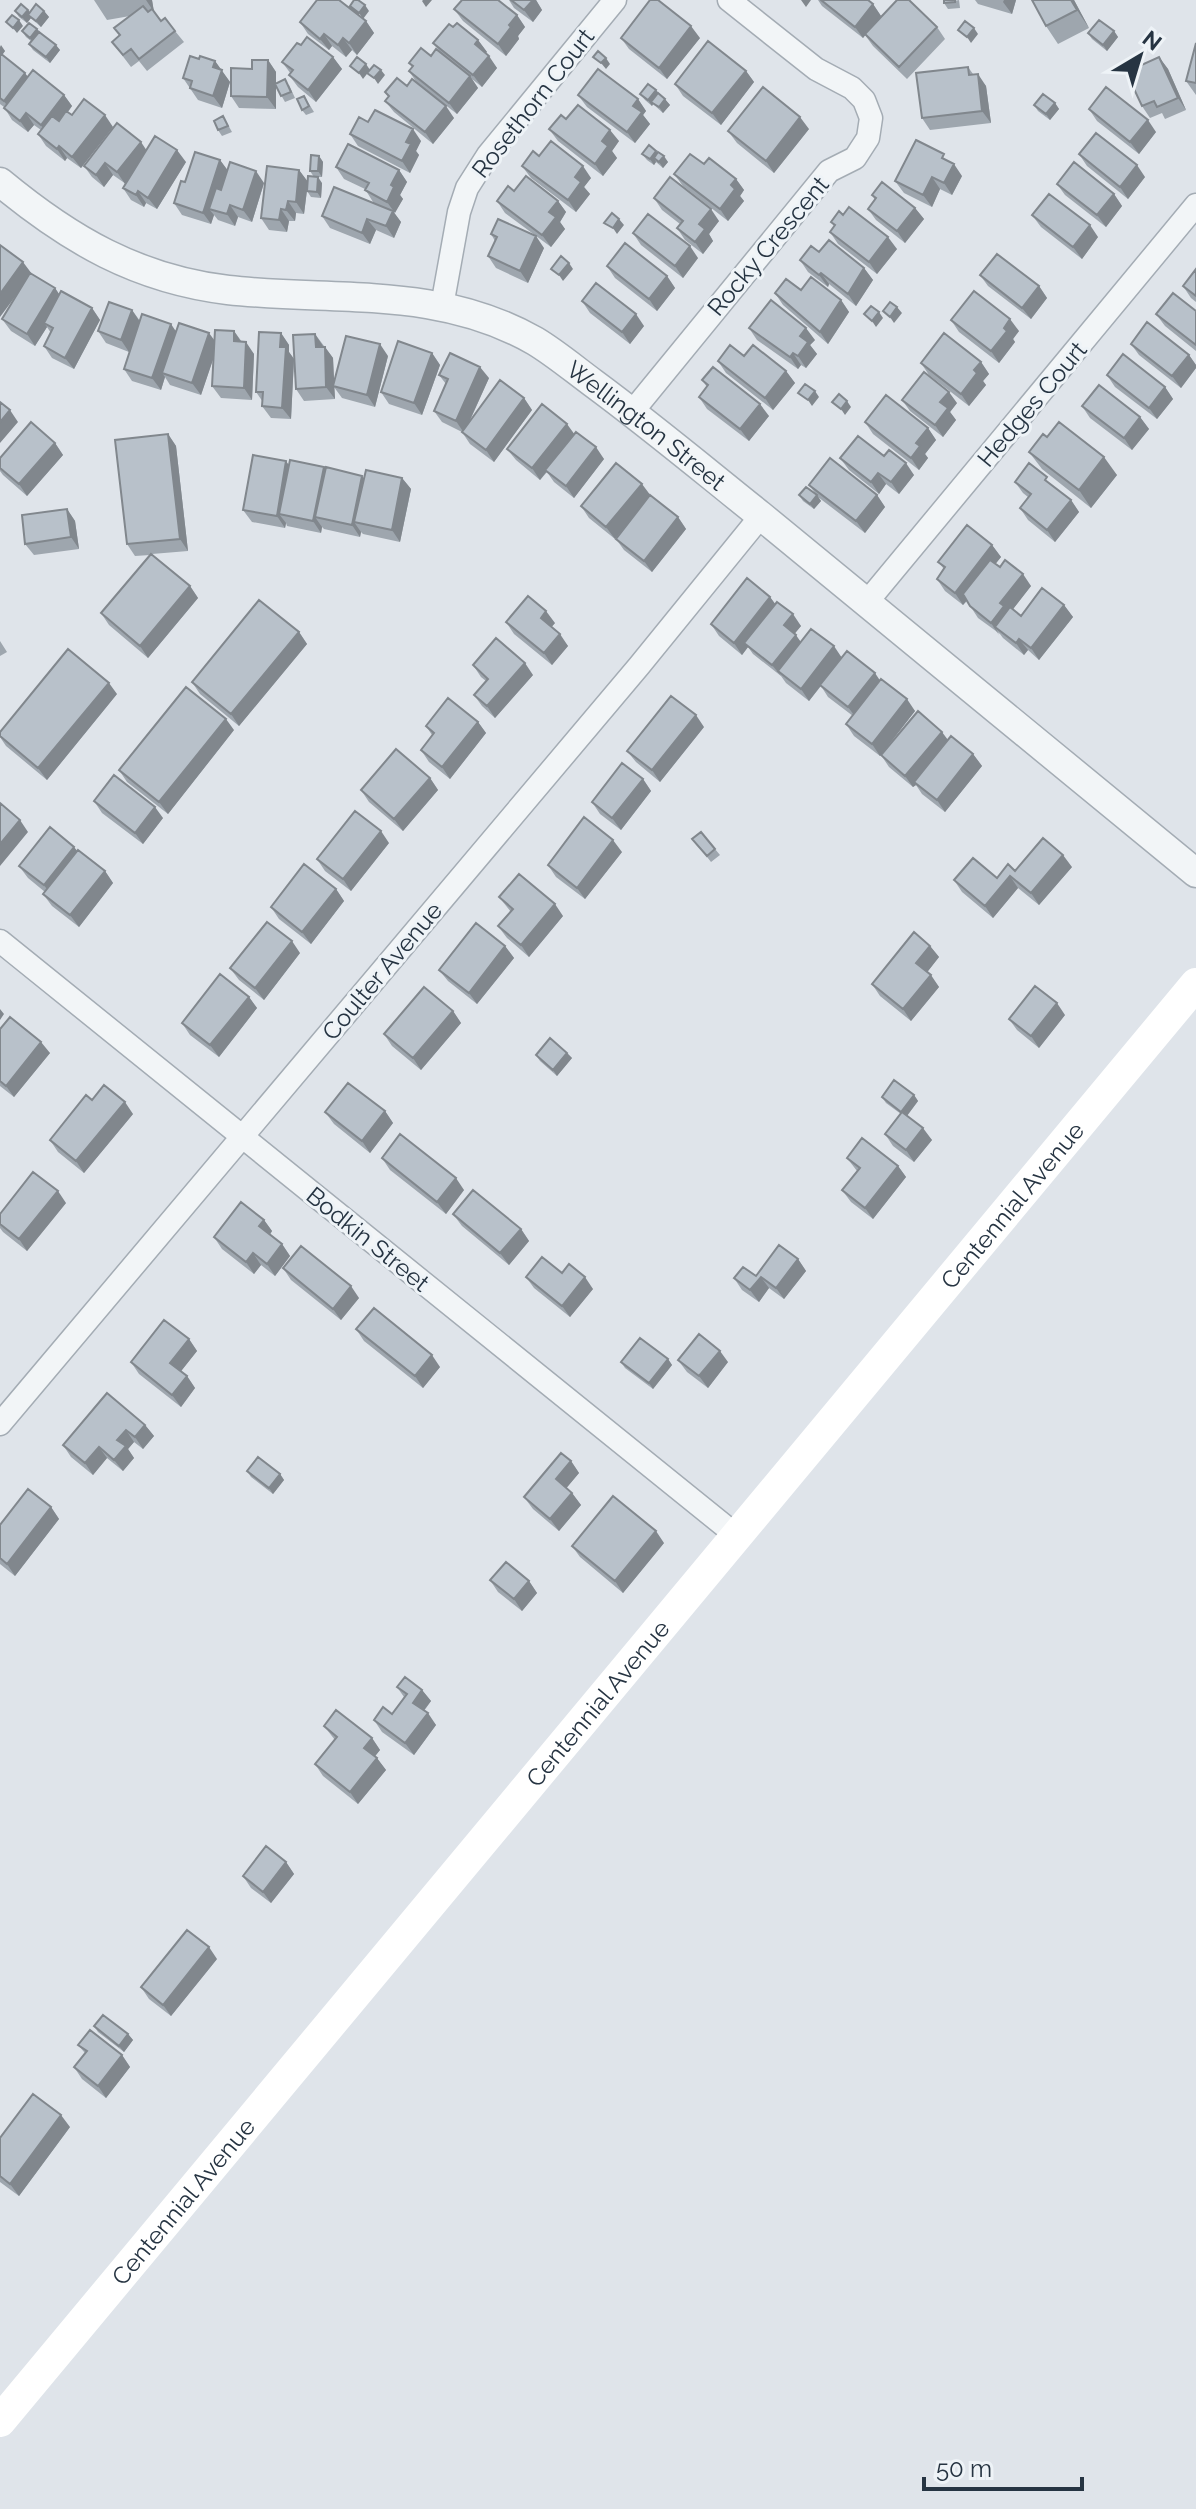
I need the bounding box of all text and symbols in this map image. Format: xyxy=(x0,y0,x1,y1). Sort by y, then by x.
north arrow xyxy=(1100,16,1180,96)
street label: Rosethorn Court xyxy=(466,23,600,183)
text: N xyxy=(1138,25,1167,56)
street label: Rocky Crescent xyxy=(701,170,835,322)
street label: Hedges Court xyxy=(971,335,1093,473)
street label: Wellington Street xyxy=(561,354,732,496)
street label: Coulter Avenue xyxy=(316,896,448,1046)
street label: Centennial Avenue xyxy=(934,1116,1090,1294)
street label: Bodkin Street xyxy=(301,1181,435,1297)
street label: Centennial Avenue xyxy=(520,1614,675,1792)
street label: Centennial Avenue xyxy=(105,2112,261,2290)
scale bar xyxy=(924,2441,1082,2491)
text: 50 m xyxy=(936,2454,992,2483)

